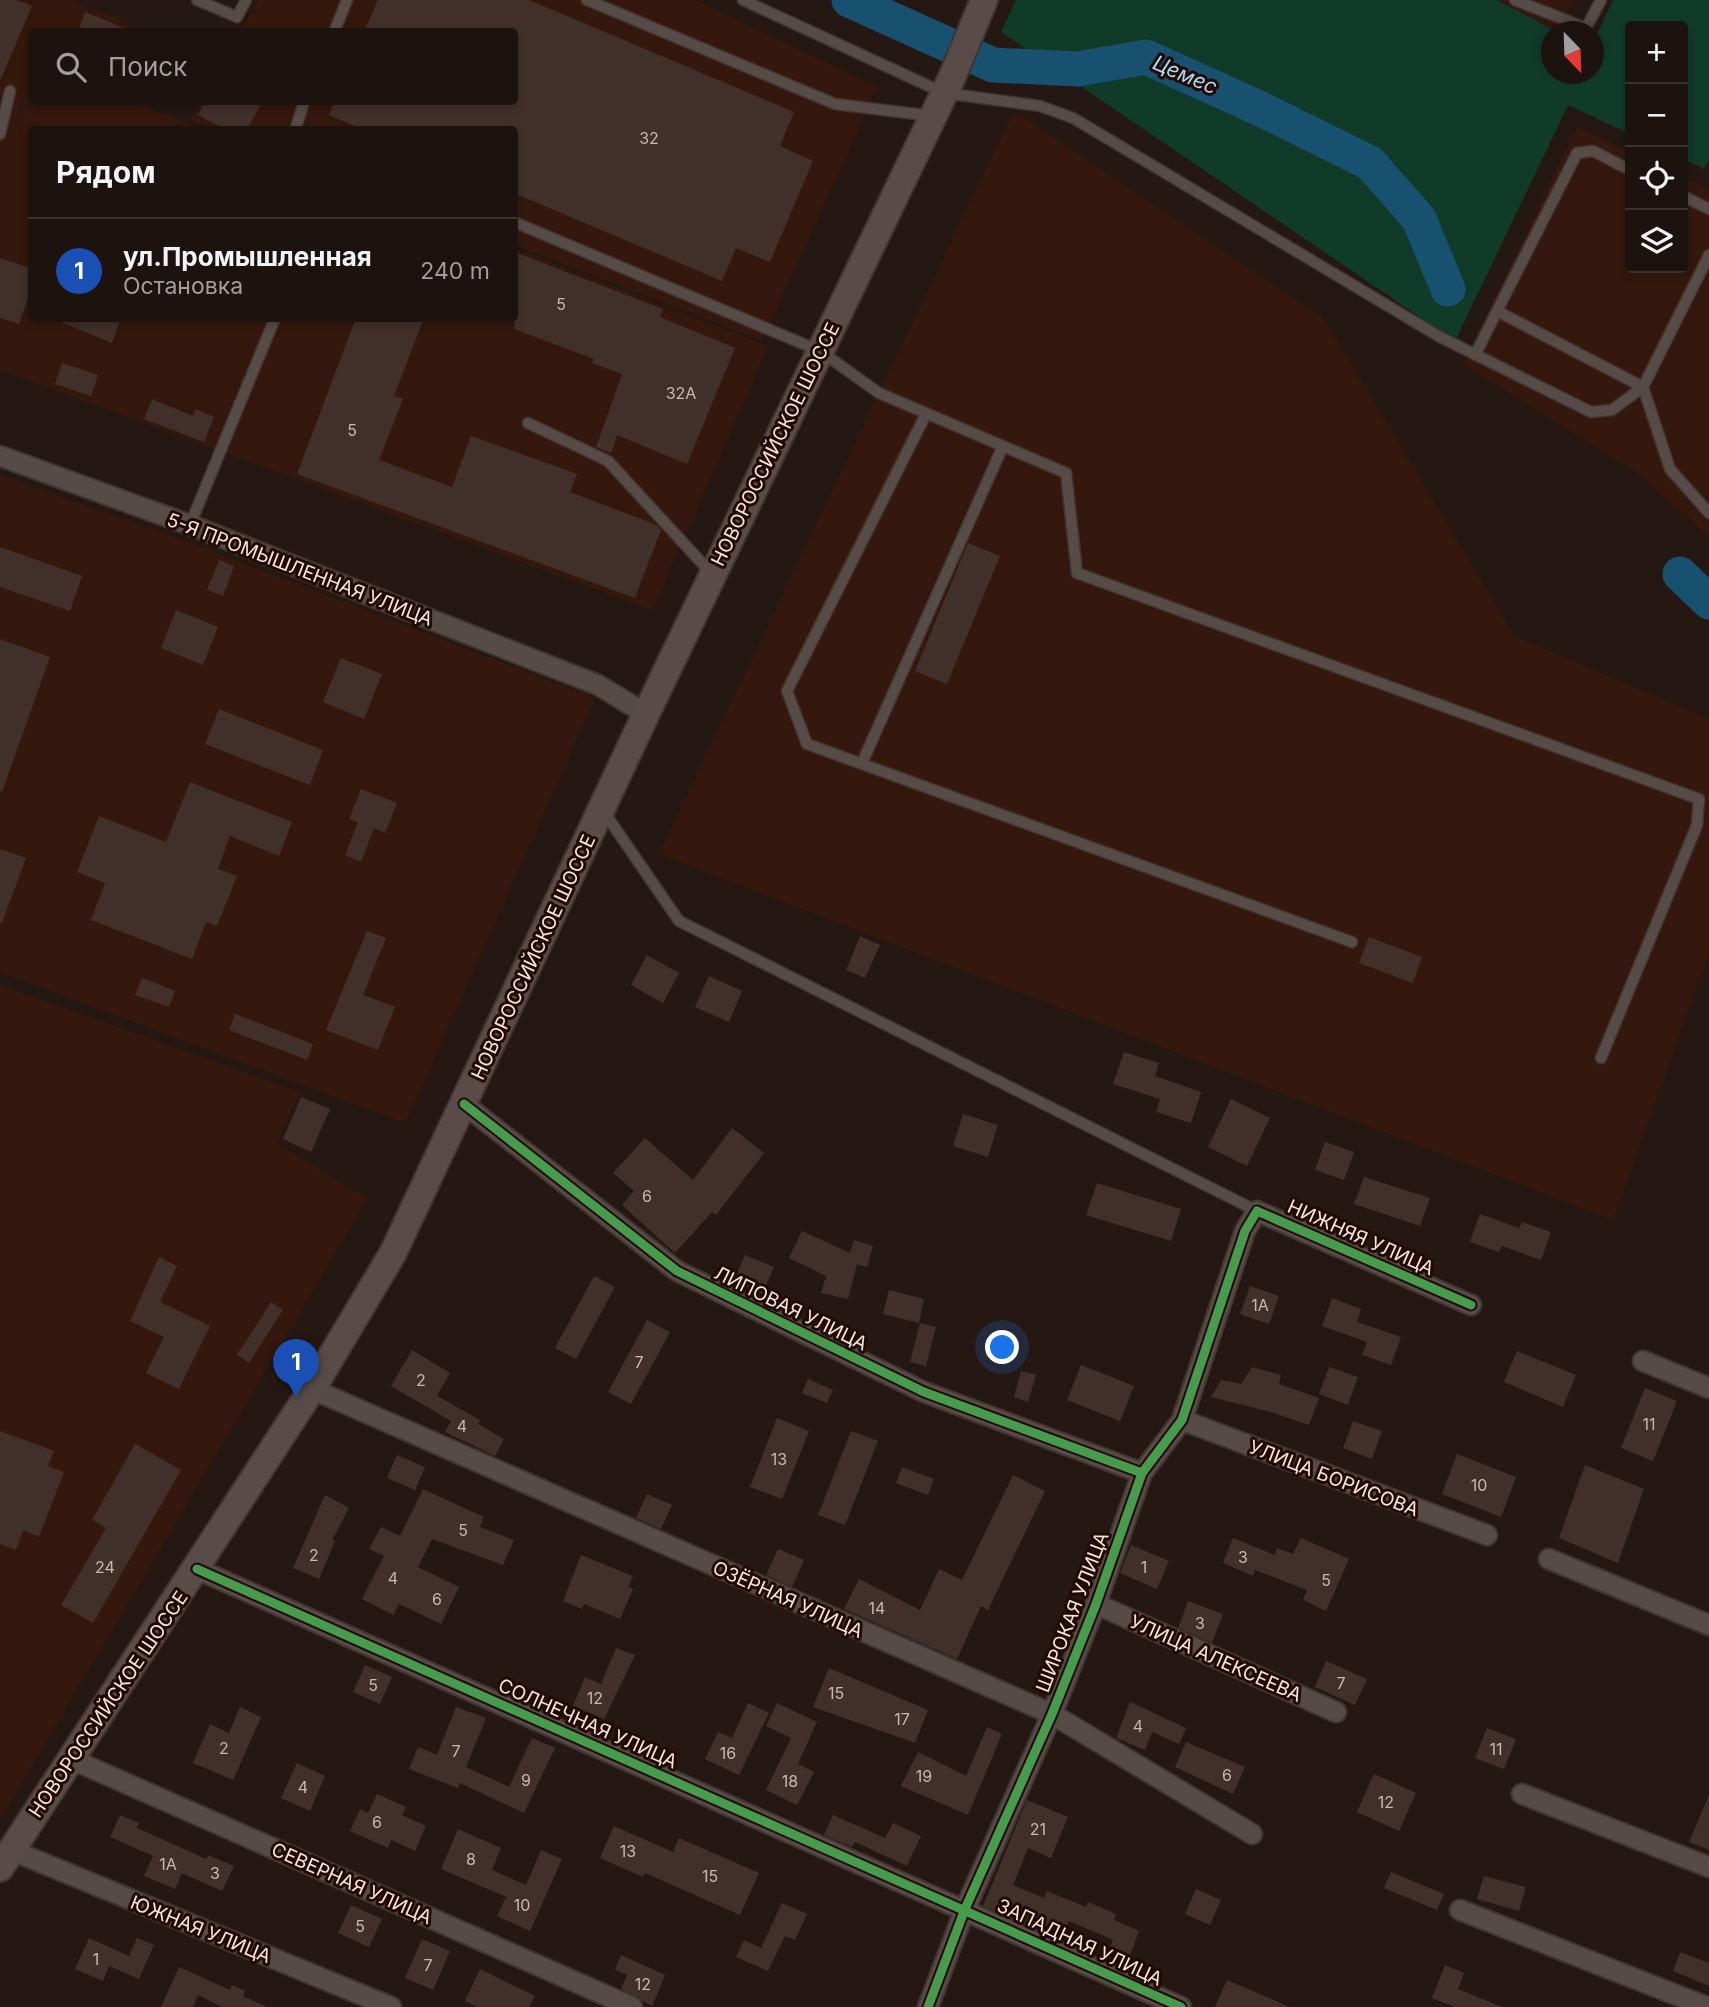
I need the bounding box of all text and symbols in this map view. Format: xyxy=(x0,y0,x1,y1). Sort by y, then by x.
north arrow xyxy=(1541,21,1604,84)
map controls xyxy=(1625,21,1688,273)
button: + xyxy=(1625,21,1688,84)
search box xyxy=(28,28,518,105)
icon: search xyxy=(52,48,90,86)
water label: Цемес xyxy=(1149,50,1221,99)
text: Поиск xyxy=(108,51,187,82)
button: − xyxy=(1625,84,1688,147)
house number: 32 xyxy=(639,128,659,148)
button: locate xyxy=(1625,147,1688,210)
text: Рядом xyxy=(56,154,156,190)
button: layers xyxy=(1625,210,1688,273)
text: ул.Промышленная xyxy=(123,241,372,272)
text: 1 xyxy=(74,257,84,285)
text: 240 m xyxy=(420,257,490,285)
text: Остановка xyxy=(123,272,243,300)
house number: 5 xyxy=(556,294,566,314)
street label: НОВОРОССИЙСКОЕ ШОССЕ xyxy=(706,318,844,570)
house number: 32А xyxy=(666,383,696,403)
house number: 5 xyxy=(347,420,357,440)
street label: 5-Я ПРОМЫШЛЕННАЯ УЛИЦА xyxy=(164,508,436,631)
street label: НОВОРОССИЙСКОЕ ШОССЕ xyxy=(466,831,600,1083)
house number: 6 xyxy=(642,1186,652,1206)
street label: НИЖНЯЯ УЛИЦА xyxy=(1284,1195,1438,1280)
street label: ЛИПОВАЯ УЛИЦА xyxy=(710,1261,871,1356)
house number: 1А xyxy=(1251,1295,1269,1315)
your location xyxy=(985,1330,1019,1364)
pin: 1 xyxy=(273,1339,319,1397)
house number: 7 xyxy=(634,1352,644,1372)
house number: 2 xyxy=(416,1370,426,1390)
house number: 11 xyxy=(1642,1414,1656,1434)
house number: 4 xyxy=(457,1416,467,1436)
street label: УЛИЦА БОРИСОВА xyxy=(1246,1436,1422,1521)
house number: 13 xyxy=(771,1449,787,1469)
house number: 10 xyxy=(1471,1475,1487,1495)
house number: 5 xyxy=(458,1520,468,1540)
street label: ШИРОКАЯ УЛИЦА xyxy=(1031,1529,1114,1696)
house number: 2 xyxy=(309,1545,319,1565)
house number: 3 xyxy=(1238,1547,1248,1567)
street label: ОЗЁРНАЯ УЛИЦА xyxy=(709,1556,866,1643)
house number: 24 xyxy=(95,1557,115,1577)
house number: 1 xyxy=(1141,1557,1147,1577)
house number: 4 xyxy=(388,1568,398,1588)
house number: 5 xyxy=(1321,1570,1331,1590)
street label: НОВОРОССИЙСКОЕ ШОССЕ xyxy=(23,1586,193,1822)
house number: 6 xyxy=(432,1589,442,1609)
house number: 14 xyxy=(869,1598,885,1618)
street label: УЛИЦА АЛЕКСЕЕВА xyxy=(1126,1610,1305,1707)
house number: 3 xyxy=(1195,1613,1205,1633)
house number: 7 xyxy=(1336,1673,1346,1693)
street label: СОЛНЕЧНАЯ УЛИЦА xyxy=(495,1674,681,1773)
house number: 5 xyxy=(368,1675,378,1695)
house number: 15 xyxy=(828,1683,844,1703)
house number: 12 xyxy=(587,1688,603,1708)
house number: 17 xyxy=(894,1709,910,1729)
house number: 4 xyxy=(1133,1716,1143,1736)
house number: 2 xyxy=(219,1738,229,1758)
house number: 11 xyxy=(1489,1739,1503,1759)
house number: 7 xyxy=(451,1741,461,1761)
house number: 16 xyxy=(720,1743,736,1763)
house number: 6 xyxy=(1222,1765,1232,1785)
house number: 19 xyxy=(916,1766,932,1786)
house number: 9 xyxy=(521,1770,531,1790)
house number: 18 xyxy=(782,1771,798,1791)
house number: 4 xyxy=(298,1777,308,1797)
house number: 12 xyxy=(1378,1792,1394,1812)
house number: 6 xyxy=(372,1812,382,1832)
house number: 21 xyxy=(1030,1819,1046,1839)
street label: СЕВЕРНАЯ УЛИЦА xyxy=(268,1838,436,1929)
house number: 13 xyxy=(620,1841,636,1861)
house number: 8 xyxy=(466,1849,476,1869)
house number: 1А xyxy=(159,1854,177,1874)
house number: 3 xyxy=(210,1863,220,1883)
house number: 15 xyxy=(702,1866,718,1886)
street label: ЮЖНАЯ УЛИЦА xyxy=(127,1891,274,1968)
street label: ЗАПАДНАЯ УЛИЦА xyxy=(993,1894,1166,1991)
house number: 10 xyxy=(514,1895,530,1915)
house number: 5 xyxy=(355,1916,365,1936)
house number: 1 xyxy=(93,1949,99,1969)
house number: 7 xyxy=(423,1955,433,1975)
house number: 12 xyxy=(635,1974,651,1994)

